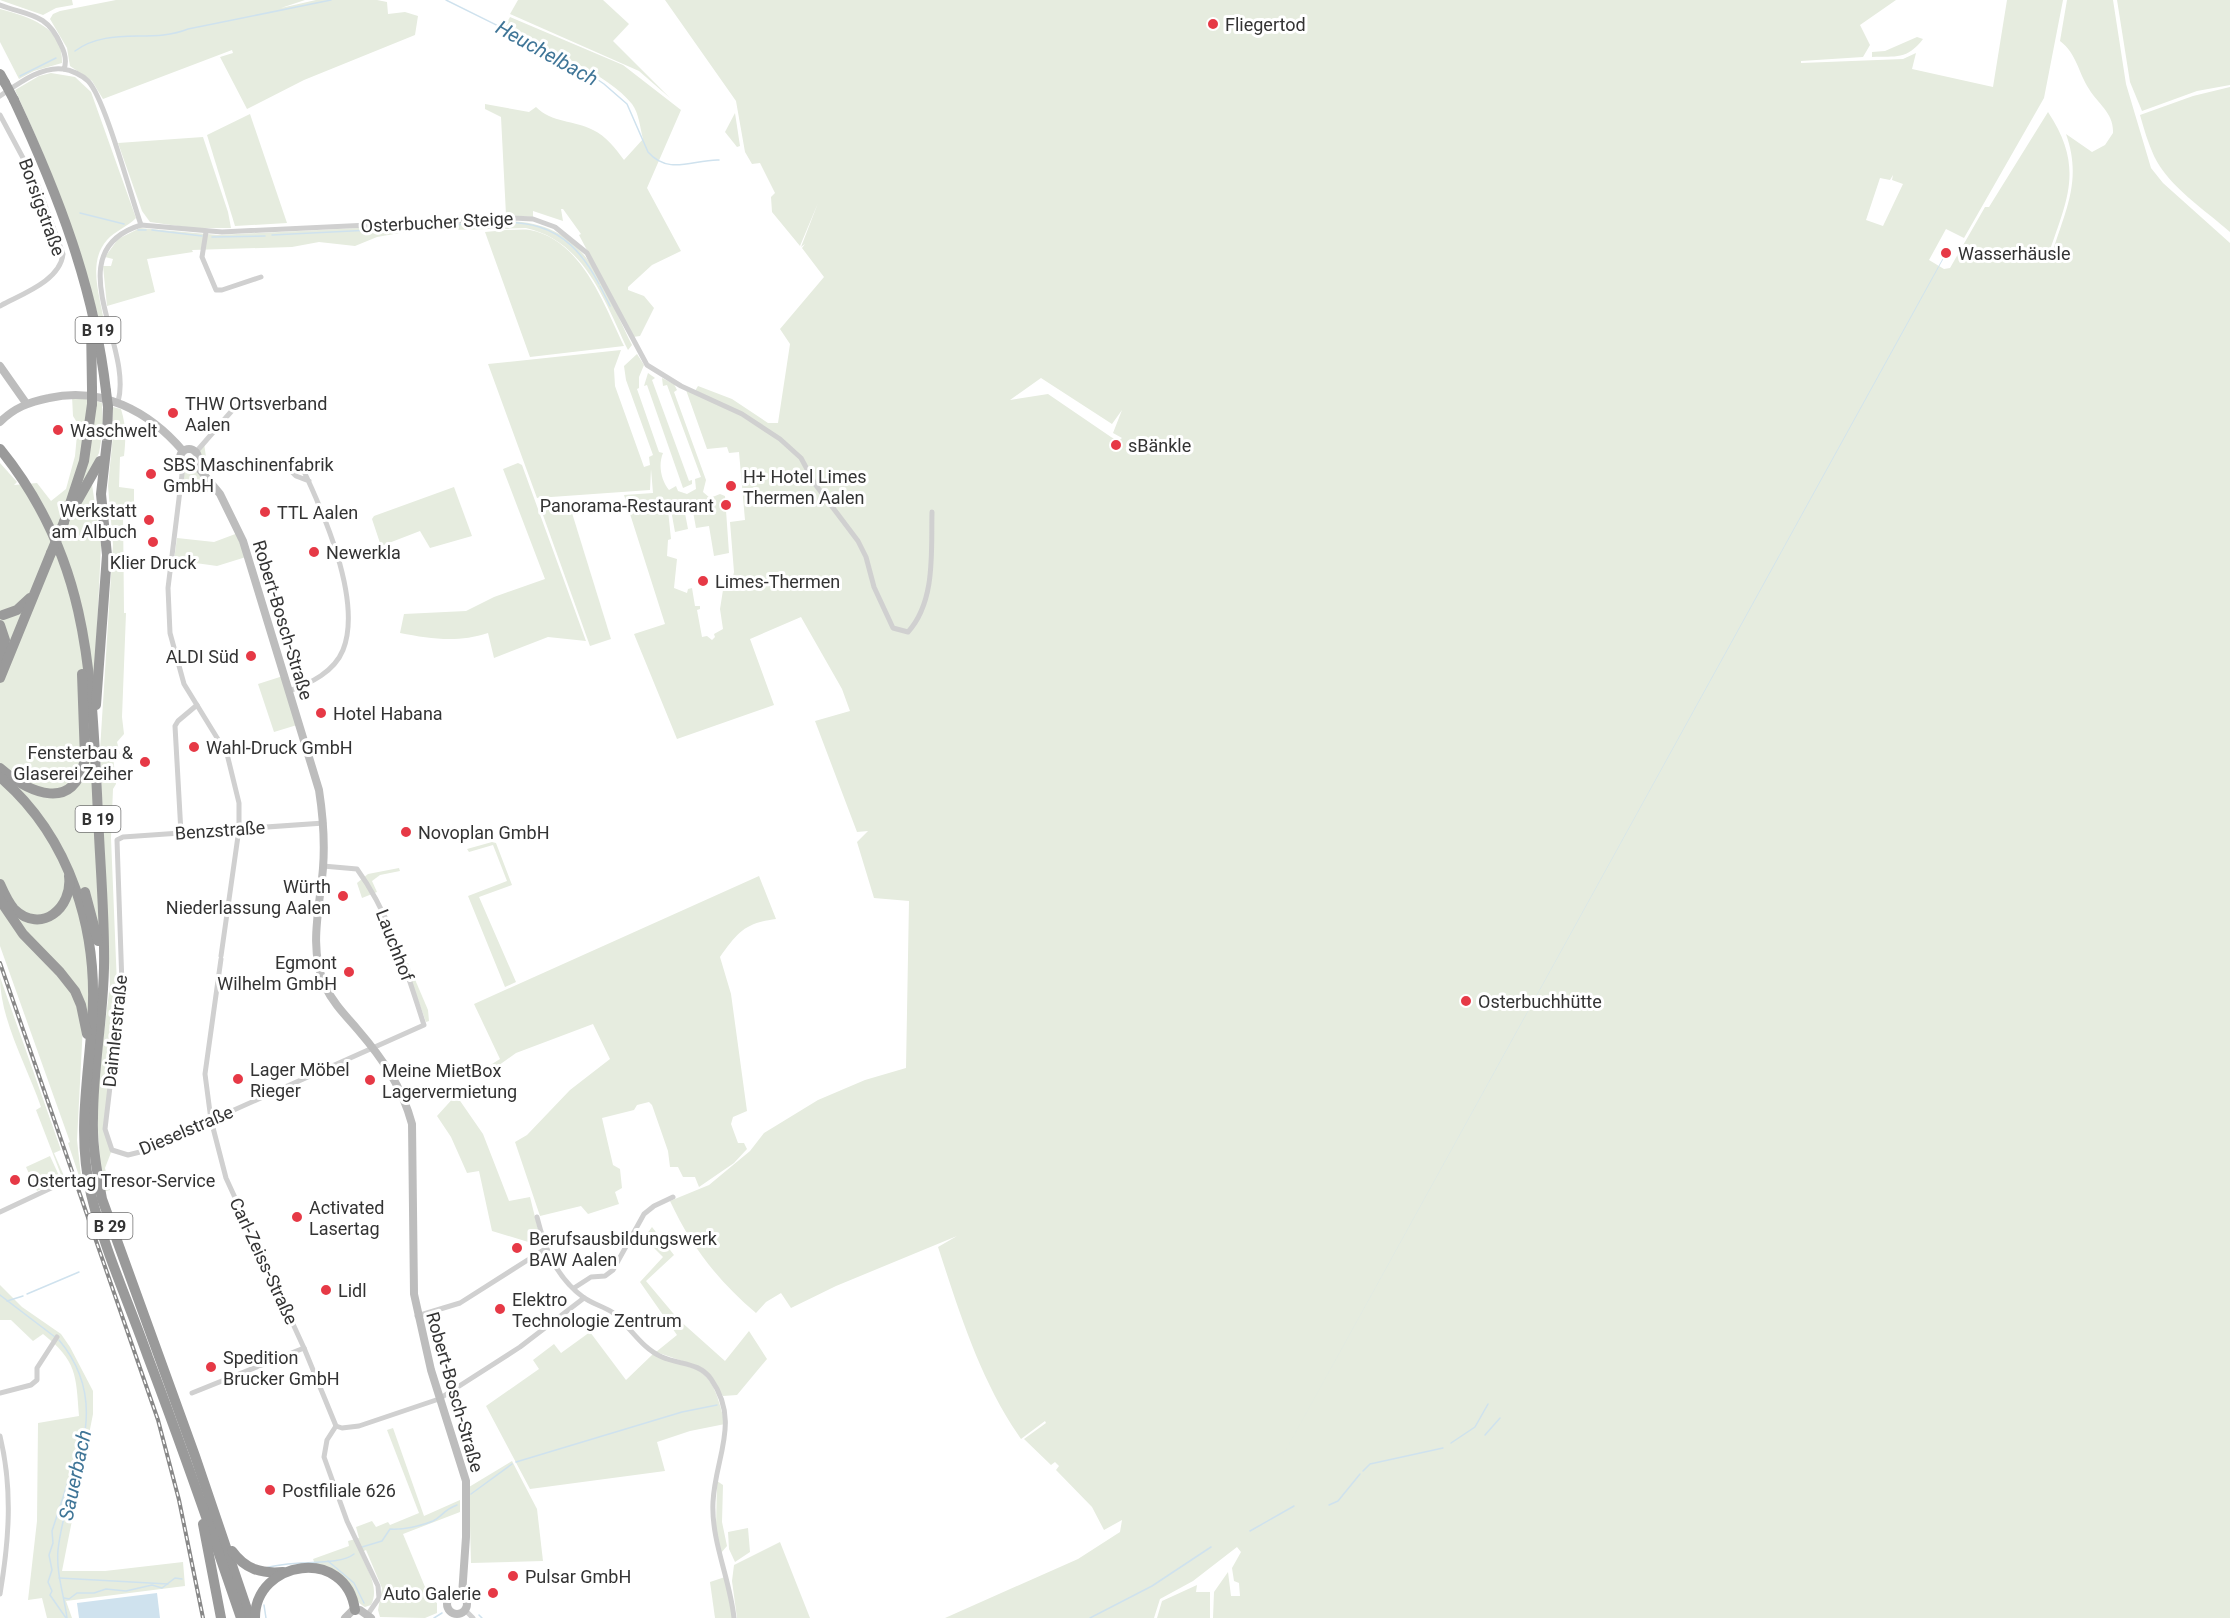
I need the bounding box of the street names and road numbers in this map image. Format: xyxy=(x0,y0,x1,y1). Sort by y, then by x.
street label: Borsigstraße xyxy=(15,155,69,259)
street label: Osterbucher Steige xyxy=(360,208,514,236)
road number: B 19 xyxy=(76,317,120,343)
street label: Robert-Bosch-Straße xyxy=(249,538,317,702)
road number: B 19 xyxy=(76,806,120,832)
street label: Benzstraße xyxy=(174,816,266,844)
street label: Lauchhof xyxy=(372,906,419,985)
street label: Daimlerstraße xyxy=(99,974,131,1088)
street label: Dieselstraße xyxy=(136,1101,236,1159)
street label: Carl-Zeiss-Straße xyxy=(225,1194,303,1328)
road number: B 29 xyxy=(88,1213,132,1239)
street label: Robert-Bosch-Straße xyxy=(422,1309,488,1475)

